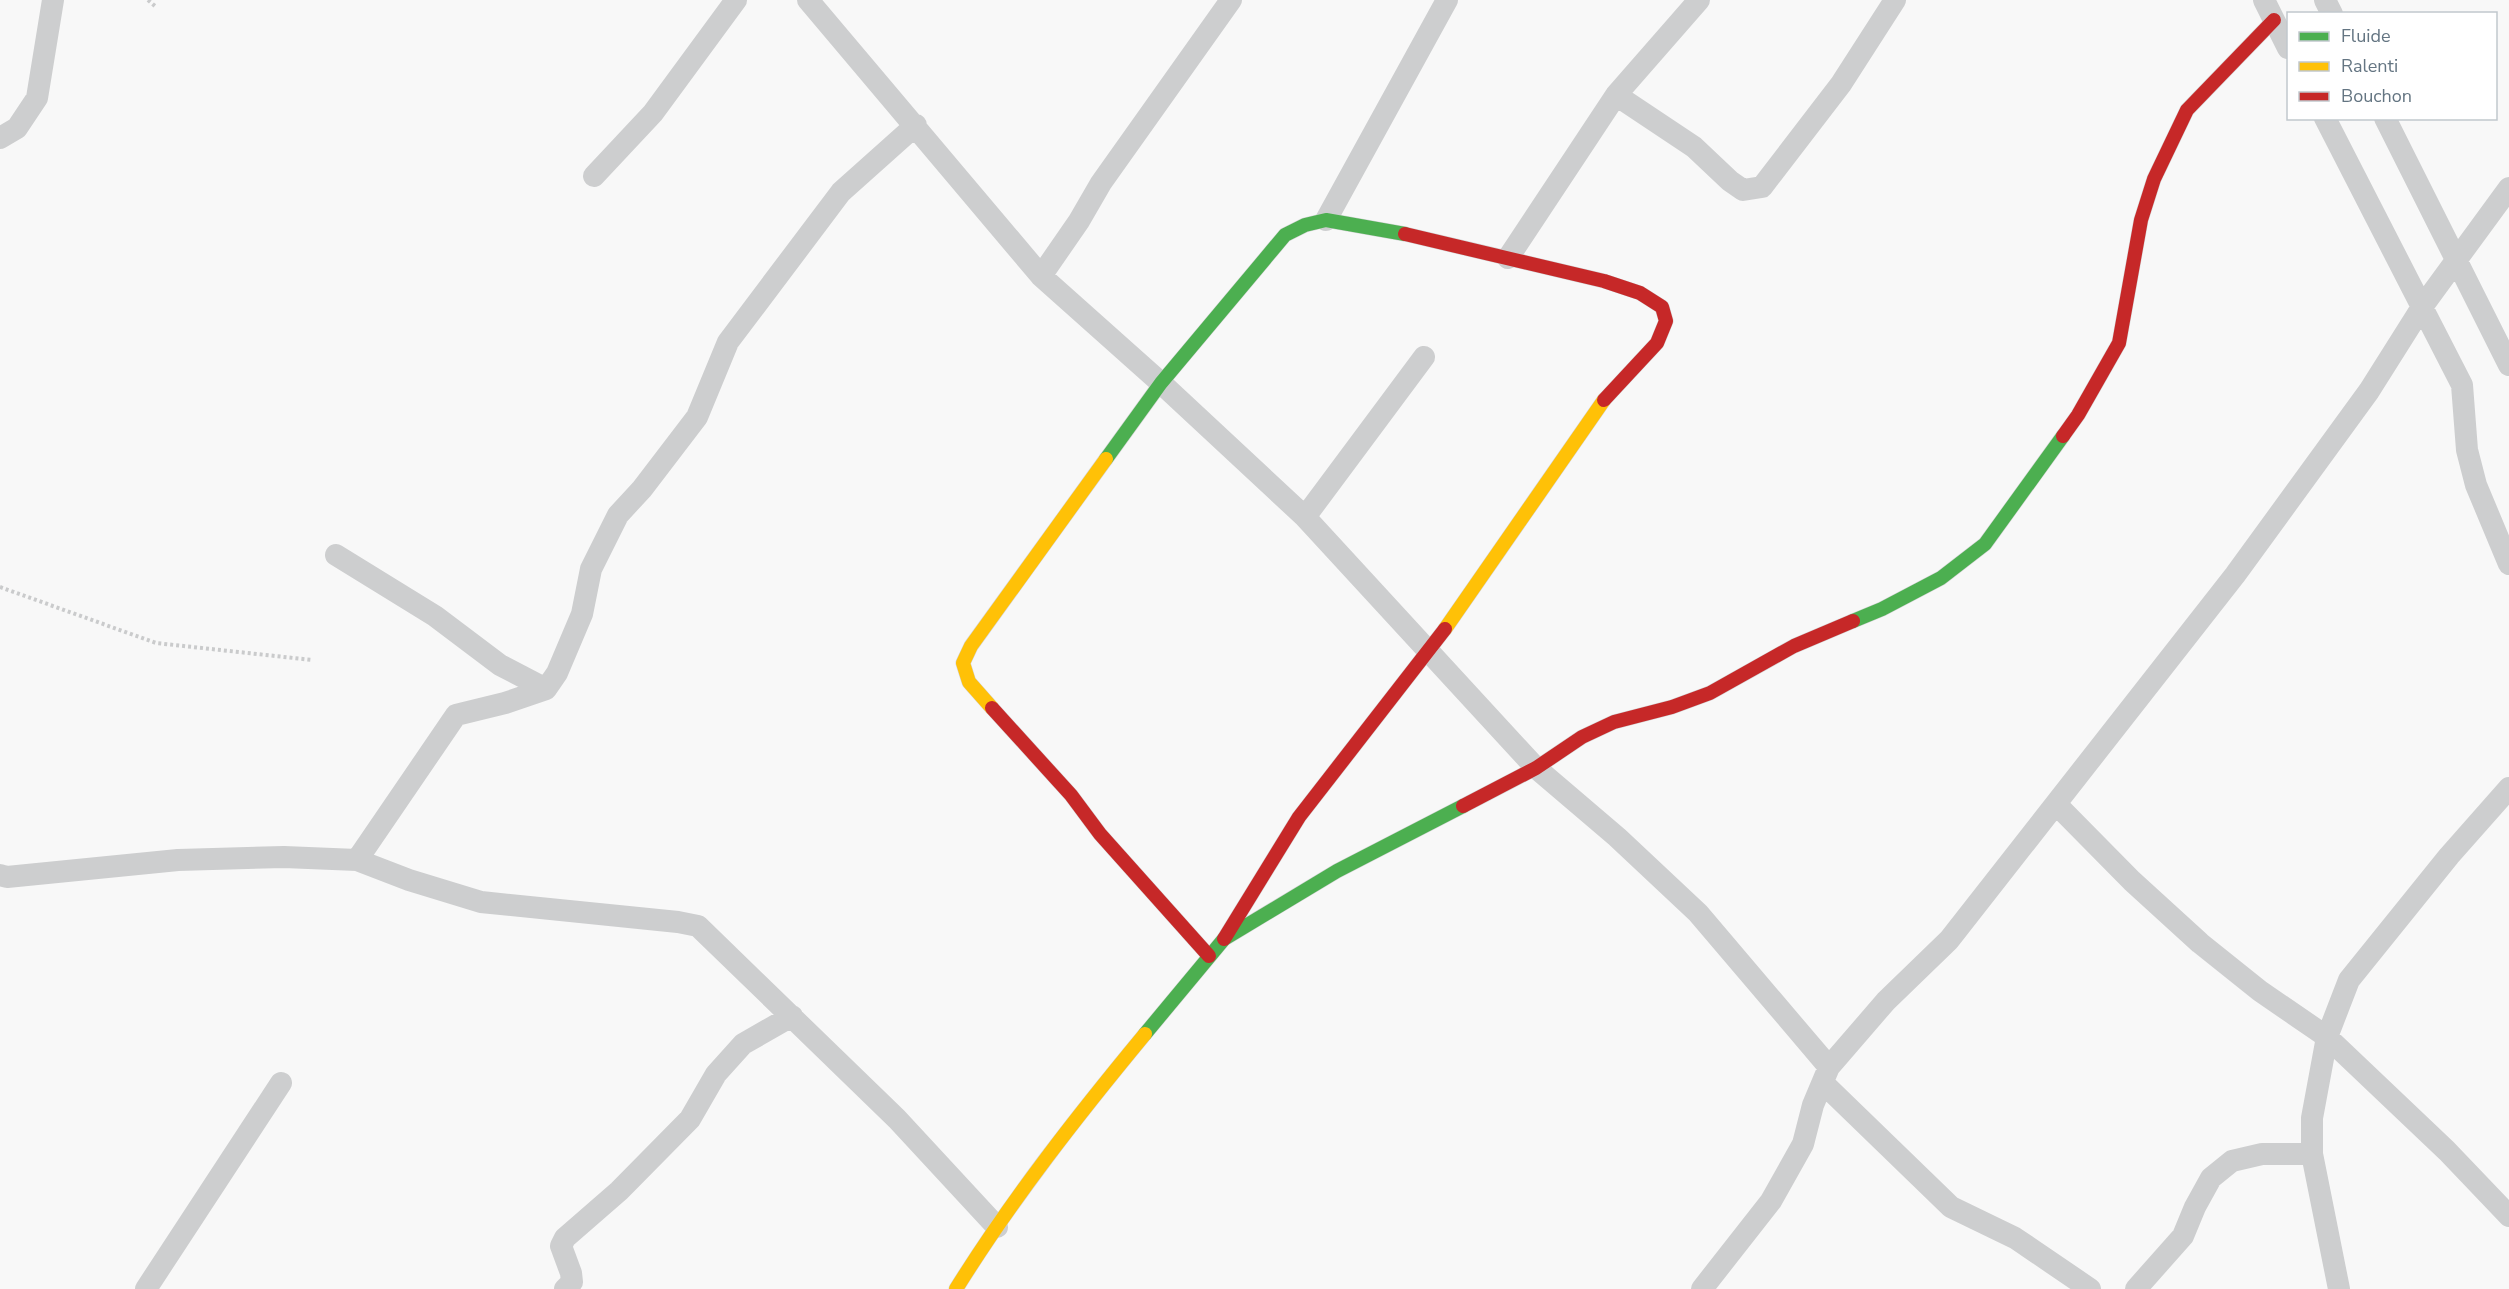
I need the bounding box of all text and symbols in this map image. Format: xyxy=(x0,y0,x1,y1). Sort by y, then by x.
legend xyxy=(2287,12,2497,120)
text: Fluide xyxy=(2341,24,2391,48)
text: Ralenti xyxy=(2341,54,2398,78)
text: Bouchon xyxy=(2341,84,2412,108)

